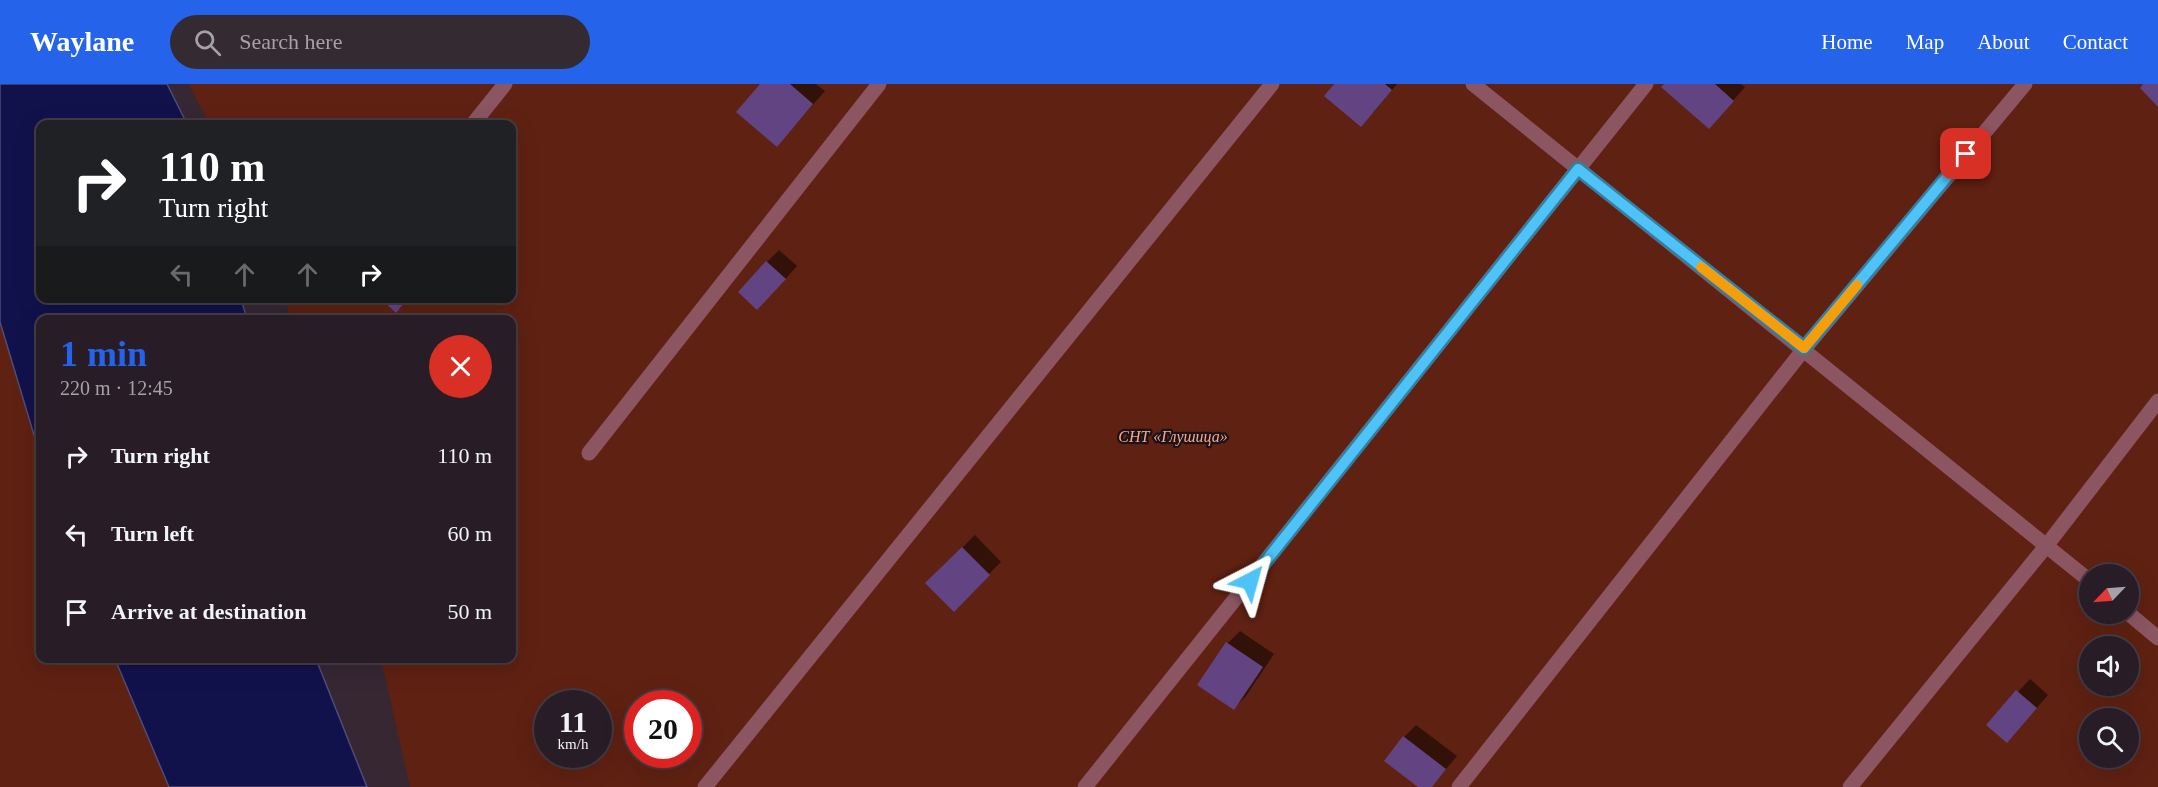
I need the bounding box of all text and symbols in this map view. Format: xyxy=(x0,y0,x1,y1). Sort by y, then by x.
search box xyxy=(170,15,590,69)
text: Waylane xyxy=(30,26,134,57)
icon: search xyxy=(191,26,224,59)
text: Search here xyxy=(239,29,342,54)
text: Home xyxy=(1821,30,1873,54)
text: Map xyxy=(1906,30,1944,54)
text: About xyxy=(1977,30,2030,54)
text: Contact xyxy=(2063,30,2128,54)
pin xyxy=(1940,128,1991,179)
icon: arrive xyxy=(1949,137,1982,170)
icon: right xyxy=(60,144,138,222)
text: 110 m xyxy=(159,144,265,190)
text: Turn right xyxy=(159,193,268,223)
icon: left xyxy=(165,258,198,291)
icon: ahead xyxy=(228,258,261,291)
icon: ahead xyxy=(291,258,324,291)
icon: right xyxy=(354,258,387,291)
text: 1 min xyxy=(60,334,147,374)
button: close xyxy=(429,335,492,398)
text: 220 m · 12:45 xyxy=(60,377,173,399)
park label: СНТ «Глушица» xyxy=(1118,428,1228,446)
icon: right xyxy=(60,440,93,473)
text: Turn right xyxy=(111,443,210,468)
text: 110 m xyxy=(437,443,492,468)
icon: left xyxy=(60,518,93,551)
text: Turn left xyxy=(111,521,194,546)
text: 60 m xyxy=(447,521,492,546)
position arrow xyxy=(1218,549,1282,613)
north arrow xyxy=(2079,564,2139,624)
map controls xyxy=(2079,564,2139,768)
icon: arrive xyxy=(60,596,93,629)
text: Arrive at destination xyxy=(111,599,307,624)
text: 50 m xyxy=(447,599,492,624)
button: sound xyxy=(2079,636,2139,696)
speed limit sign: 20 xyxy=(624,690,702,768)
text: 11 xyxy=(559,705,587,738)
button: search xyxy=(2079,708,2139,768)
text: km/h xyxy=(558,736,588,752)

